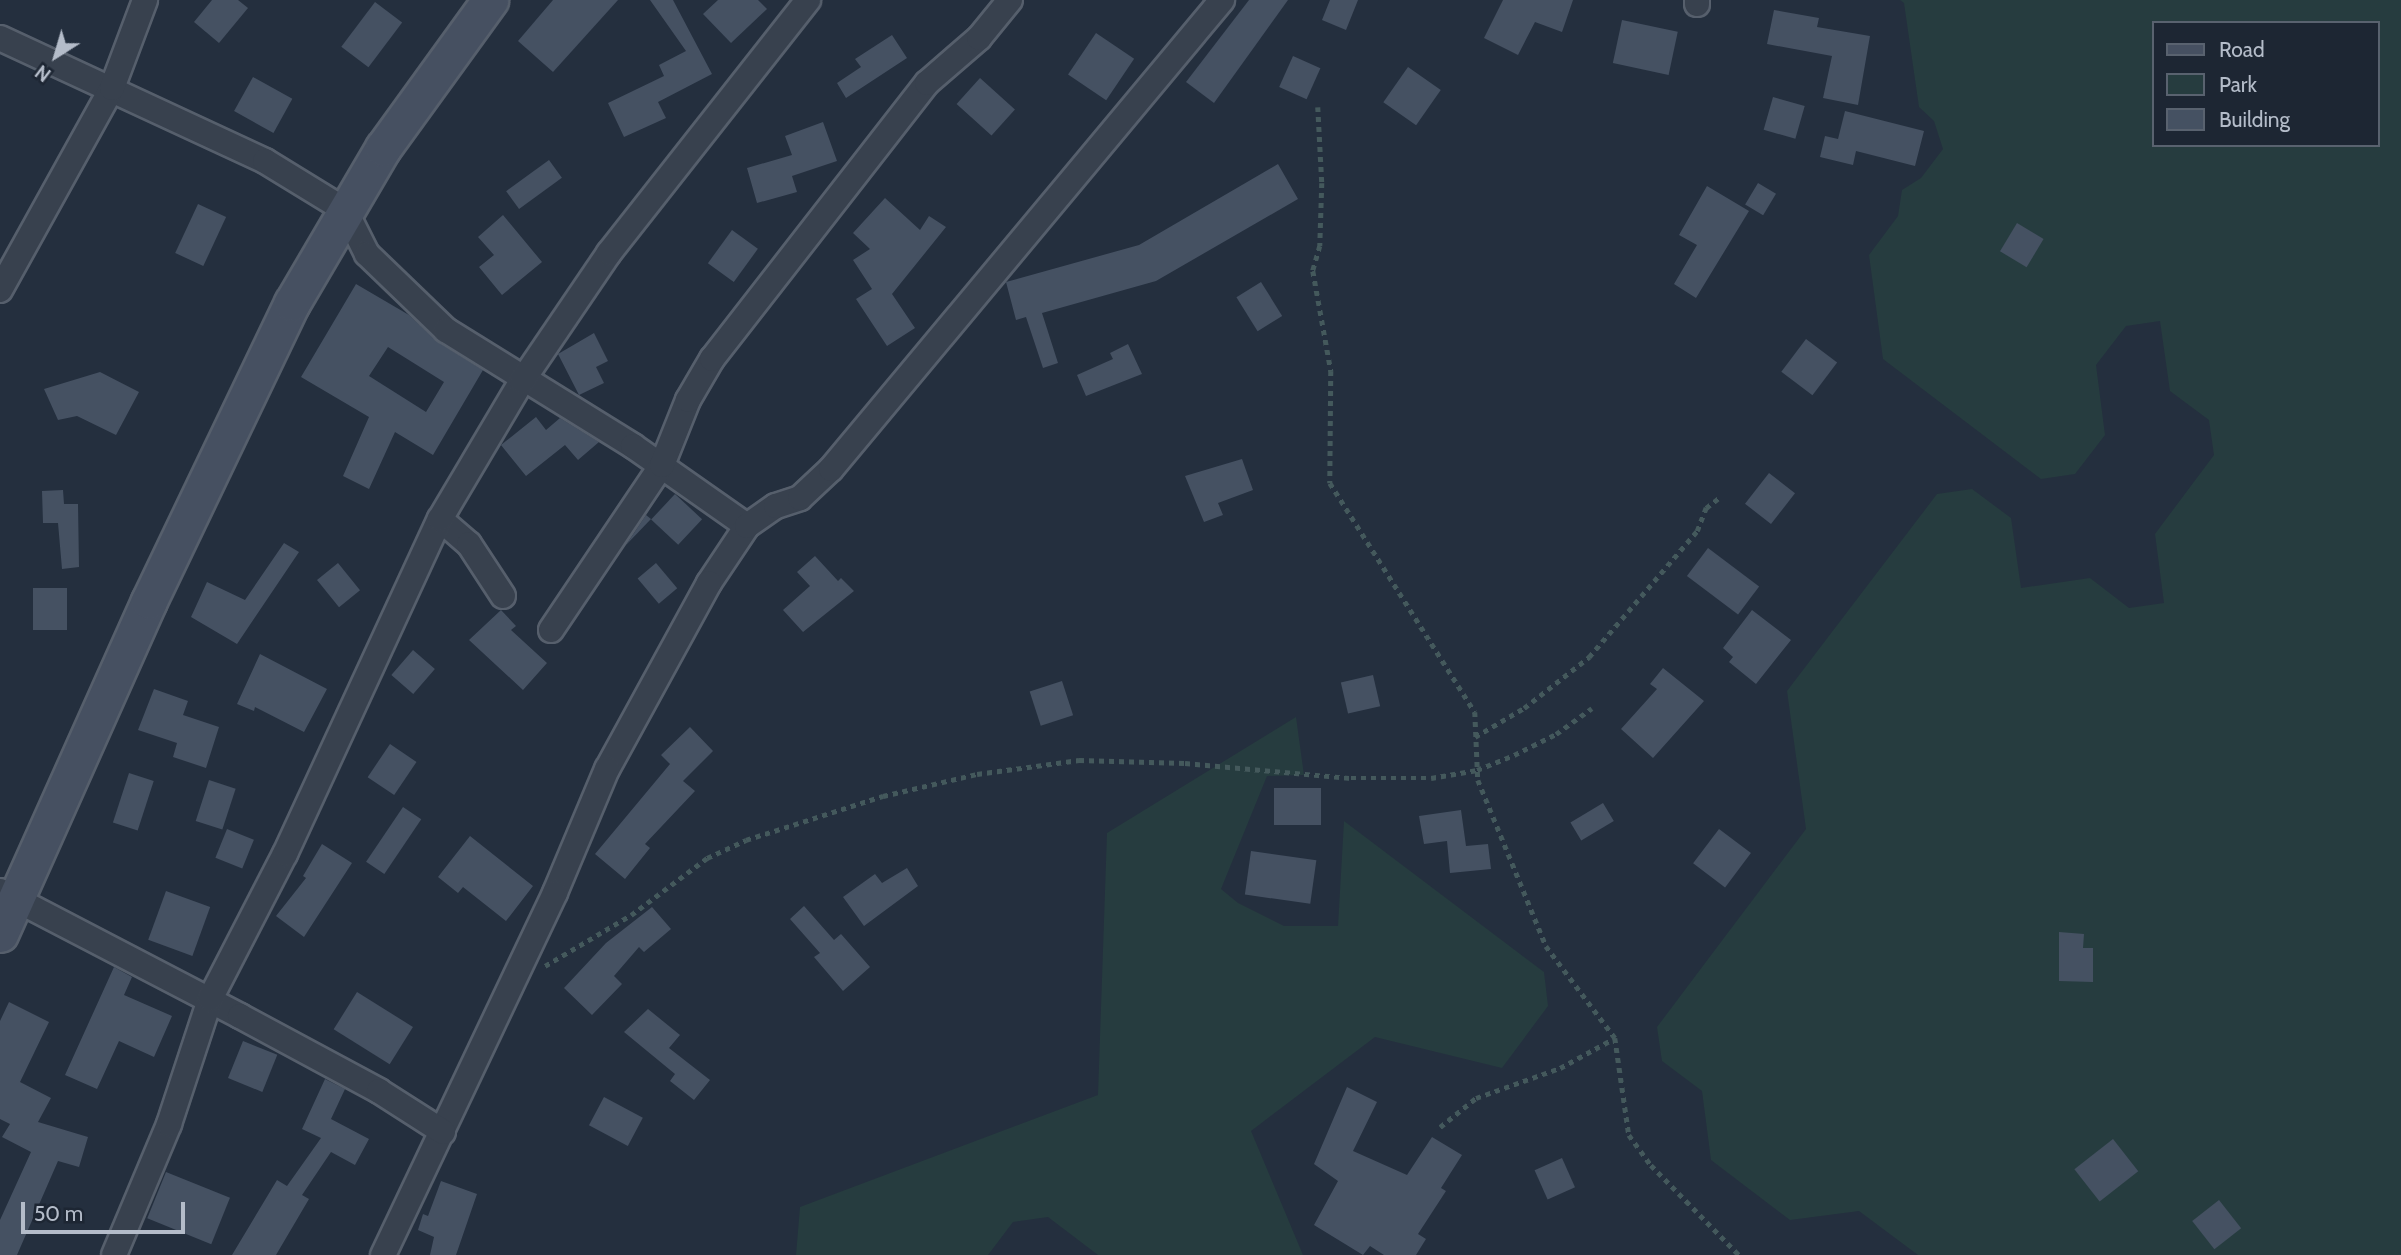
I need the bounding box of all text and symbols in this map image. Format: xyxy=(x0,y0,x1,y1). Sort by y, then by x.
north arrow xyxy=(21,21,91,91)
legend xyxy=(2152,21,2380,147)
text: Road xyxy=(2219,37,2265,62)
text: N xyxy=(31,60,55,86)
text: Park xyxy=(2219,72,2257,97)
text: Building xyxy=(2219,107,2290,132)
scale bar xyxy=(24,1188,189,1232)
text: 50 m xyxy=(34,1201,83,1226)

